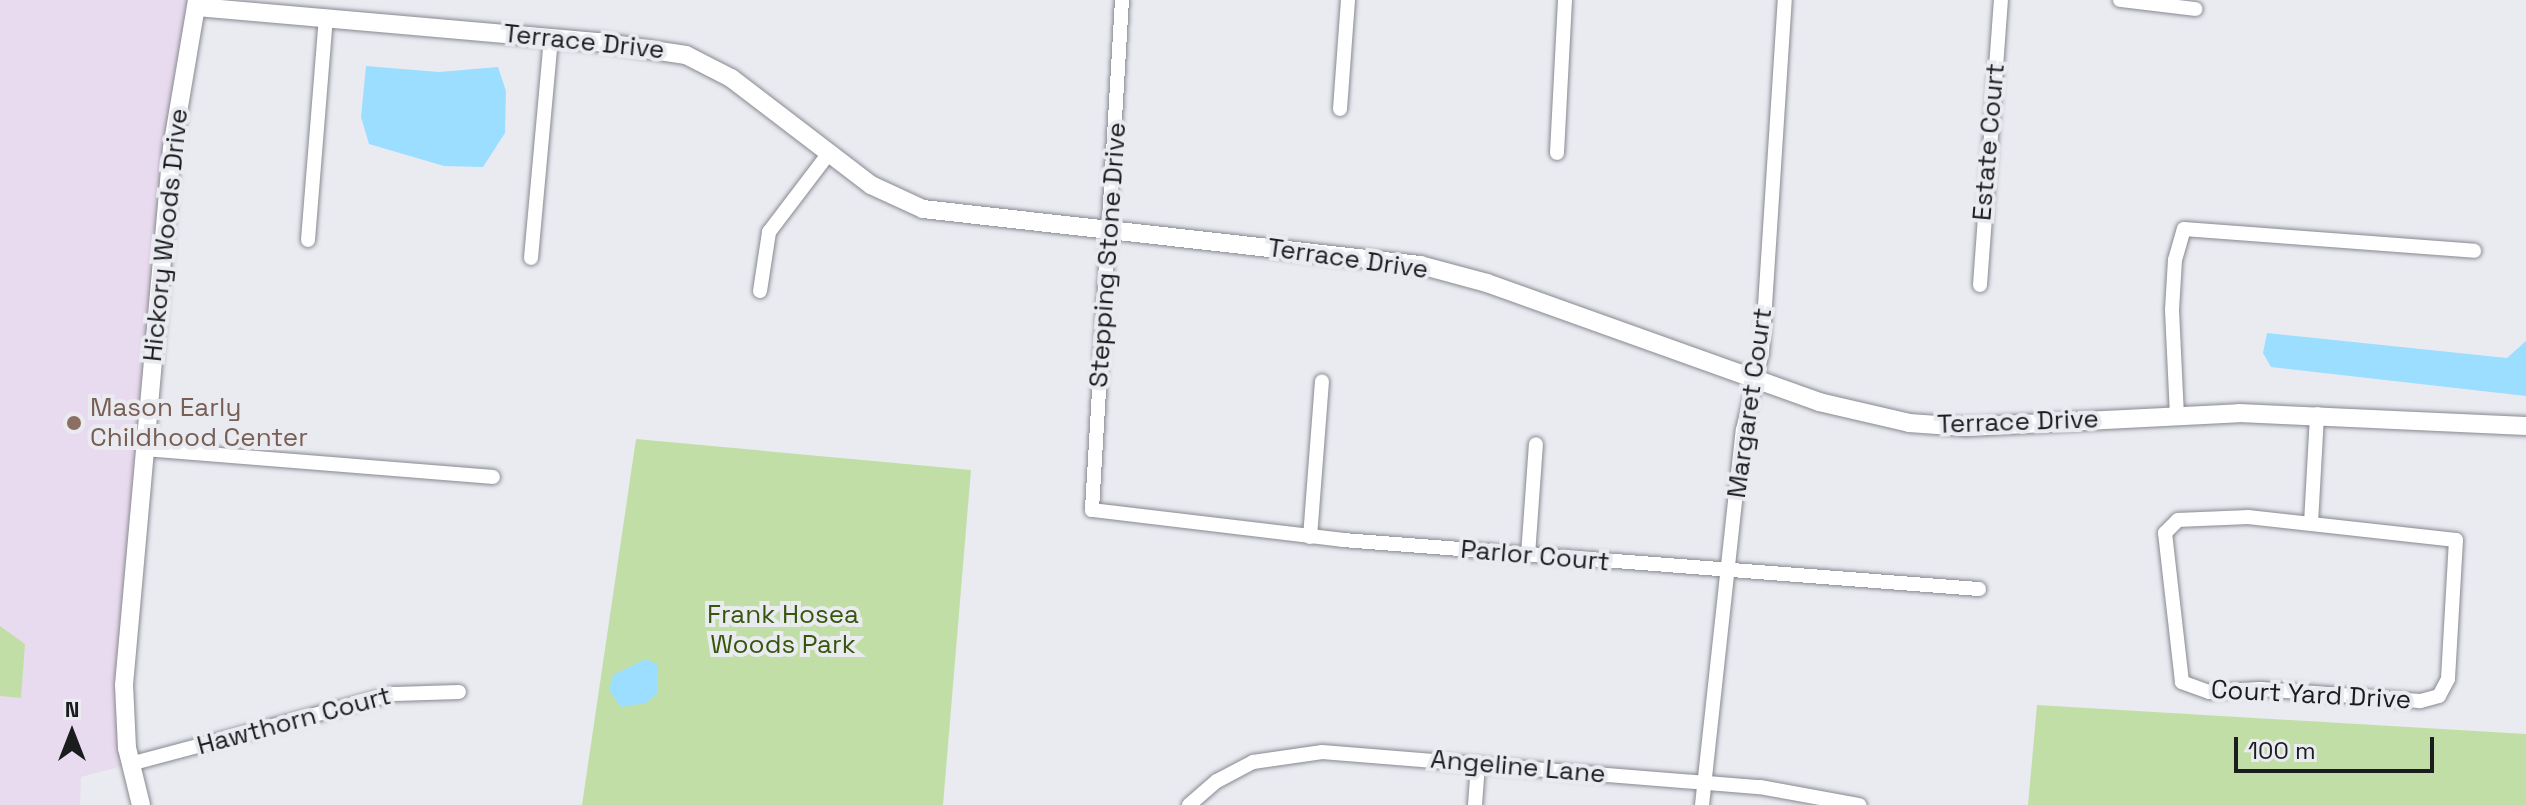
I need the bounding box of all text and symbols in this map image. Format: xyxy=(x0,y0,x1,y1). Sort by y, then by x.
street label: Terrace Drive xyxy=(502,18,666,66)
street label: Estate Court xyxy=(1967,62,2011,222)
street label: Hickory Woods Drive xyxy=(137,107,195,363)
street label: Stepping Stone Drive xyxy=(1083,121,1133,389)
street label: Terrace Drive xyxy=(1266,232,1430,286)
street label: Margaret Court xyxy=(1721,306,1779,500)
place label: Mason Early Childhood Center xyxy=(90,392,308,454)
street label: Terrace Drive xyxy=(1937,404,2099,440)
marker: Mason Early Childhood Center xyxy=(65,414,83,432)
street label: Parlor Court xyxy=(1459,534,1611,578)
park label: Frank Hosea Woods Park xyxy=(707,599,859,660)
street label: Court Yard Drive xyxy=(2210,674,2412,716)
street label: Hawthorn Court xyxy=(194,680,394,762)
north arrow xyxy=(32,693,112,773)
text: N xyxy=(65,695,79,723)
scale bar xyxy=(2238,721,2438,771)
text: 100 m xyxy=(2248,735,2316,766)
street label: Angeline Lane xyxy=(1429,744,1607,790)

